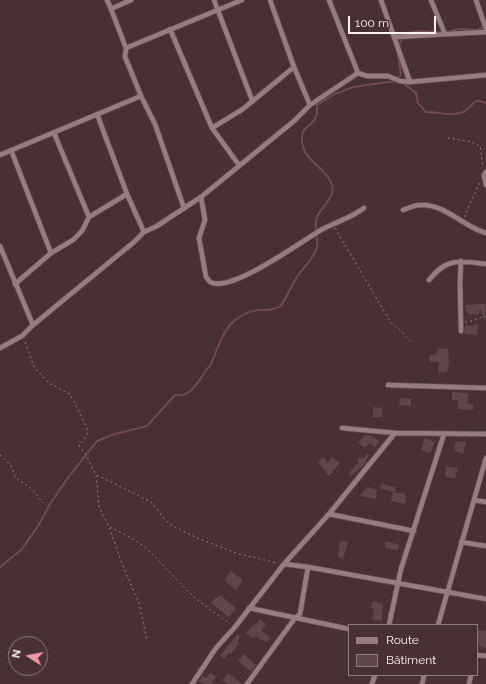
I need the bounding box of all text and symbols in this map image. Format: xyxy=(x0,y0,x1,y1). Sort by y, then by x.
scale bar xyxy=(350,8,438,34)
text: 100 m xyxy=(355,16,389,30)
legend xyxy=(348,624,478,676)
text: Route xyxy=(386,633,419,647)
north arrow xyxy=(8,636,48,676)
text: N xyxy=(10,648,24,659)
text: Bâtiment xyxy=(386,653,436,667)

